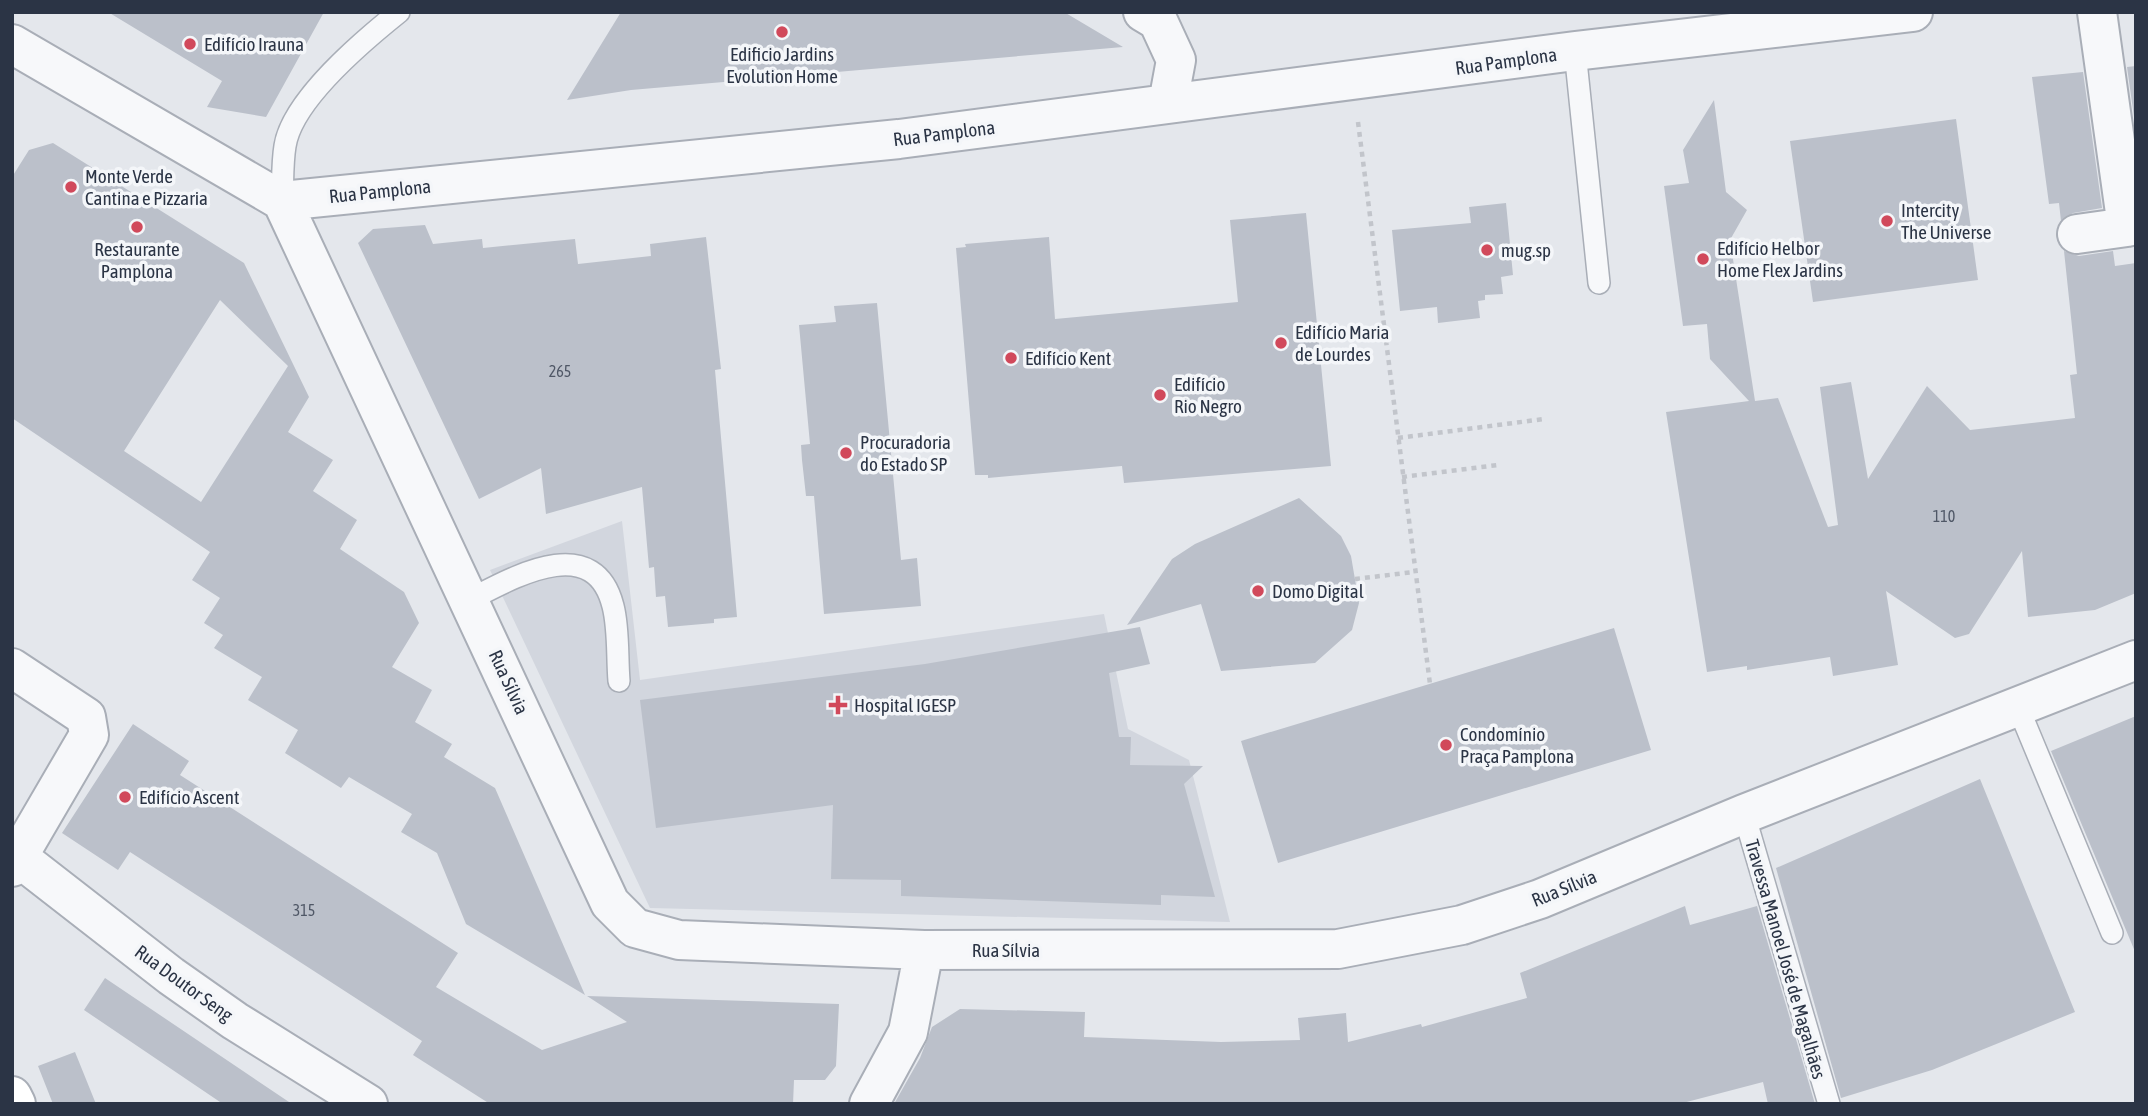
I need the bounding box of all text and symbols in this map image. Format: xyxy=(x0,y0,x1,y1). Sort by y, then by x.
marker: Edificio Jardins Evolution Home xyxy=(774,24,790,40)
place label: Edifício Irauna xyxy=(204,33,304,55)
marker: Edifício Irauna xyxy=(182,36,198,52)
place label: Edificio Jardins Evolution Home xyxy=(726,43,838,87)
street label: Rua Pamplona xyxy=(1454,43,1558,79)
street label: Rua Pamplona xyxy=(892,116,996,150)
place label: Monte Verde Cantina e Pizzaria xyxy=(85,165,208,209)
street label: Rua Pamplona xyxy=(328,175,432,207)
marker: Monte Verde Cantina e Pizzaria xyxy=(63,179,79,195)
place label: Intercity The Universe xyxy=(1901,199,1991,243)
marker: Intercity The Universe xyxy=(1879,213,1895,229)
marker: Restaurante Pamplona xyxy=(129,219,145,235)
place label: Edifício Helbor Home Flex Jardins xyxy=(1717,237,1843,281)
place label: Restaurante Pamplona xyxy=(94,238,180,282)
place label: mug.sp xyxy=(1501,239,1551,261)
marker: mug.sp xyxy=(1479,242,1495,258)
marker: Edifício Helbor Home Flex Jardins xyxy=(1695,251,1711,267)
place label: Edifício Maria de Lourdes xyxy=(1295,321,1389,365)
marker: Edifício Maria de Lourdes xyxy=(1273,335,1289,351)
place label: Edifício Kent xyxy=(1025,347,1111,369)
marker: Edifício Kent xyxy=(1003,350,1019,366)
house number: 265 xyxy=(549,362,571,380)
place label: Edifício Rio Negro xyxy=(1174,373,1242,417)
marker: Edifício Rio Negro xyxy=(1152,387,1168,403)
place label: Procuradoria do Estado SP xyxy=(860,431,951,475)
marker: Procuradoria do Estado SP xyxy=(838,445,854,461)
house number: 110 xyxy=(1933,507,1955,525)
place label: Domo Digital xyxy=(1272,580,1364,602)
marker: Domo Digital xyxy=(1250,583,1266,599)
street label: Rua Sílvia xyxy=(485,646,533,718)
place label: Hospital IGESP xyxy=(854,694,956,716)
marker: Hospital IGESP xyxy=(828,695,848,715)
place label: Condomínio Praça Pamplona xyxy=(1460,723,1574,767)
marker: Condomínio Praça Pamplona xyxy=(1438,737,1454,753)
place label: Edifício Ascent xyxy=(139,786,239,808)
marker: Edifício Ascent xyxy=(117,789,133,805)
street label: Travessa Manoel José de Magalhães xyxy=(1741,837,1831,1082)
street label: Rua Sílvia xyxy=(1528,865,1600,911)
house number: 315 xyxy=(293,901,315,919)
street label: Rua Sílvia xyxy=(972,939,1040,961)
street label: Rua Doutor Seng xyxy=(131,940,238,1026)

